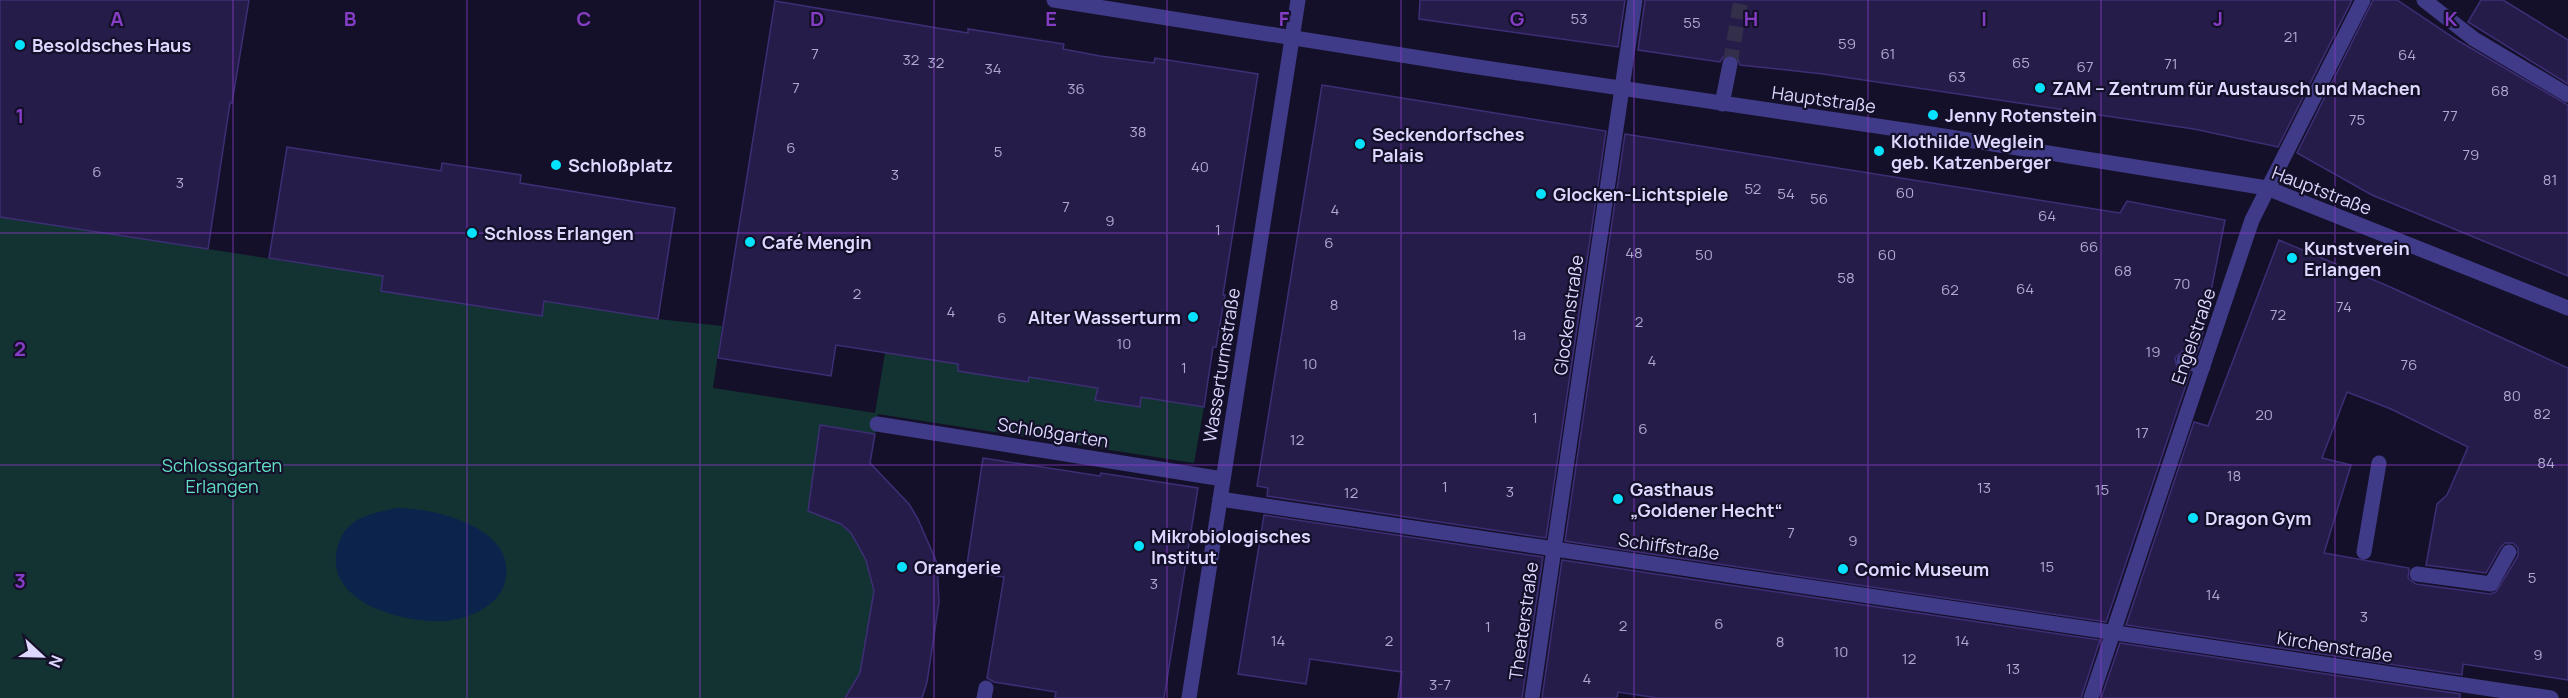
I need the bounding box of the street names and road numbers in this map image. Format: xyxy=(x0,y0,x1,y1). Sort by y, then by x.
street label: Hauptstraße xyxy=(1770,80,1878,118)
street label: Hauptstraße xyxy=(2269,160,2375,220)
street label: Glockenstraße xyxy=(1548,253,1588,377)
street label: Engelstraße xyxy=(2165,285,2221,387)
street label: Wasserturmstraße xyxy=(1197,286,1245,444)
street label: Schloßgarten xyxy=(996,411,1110,453)
street label: Schiffstraße xyxy=(1617,527,1721,565)
street label: Theaterstraße xyxy=(1503,560,1543,682)
street label: Kirchenstraße xyxy=(2275,625,2395,667)

